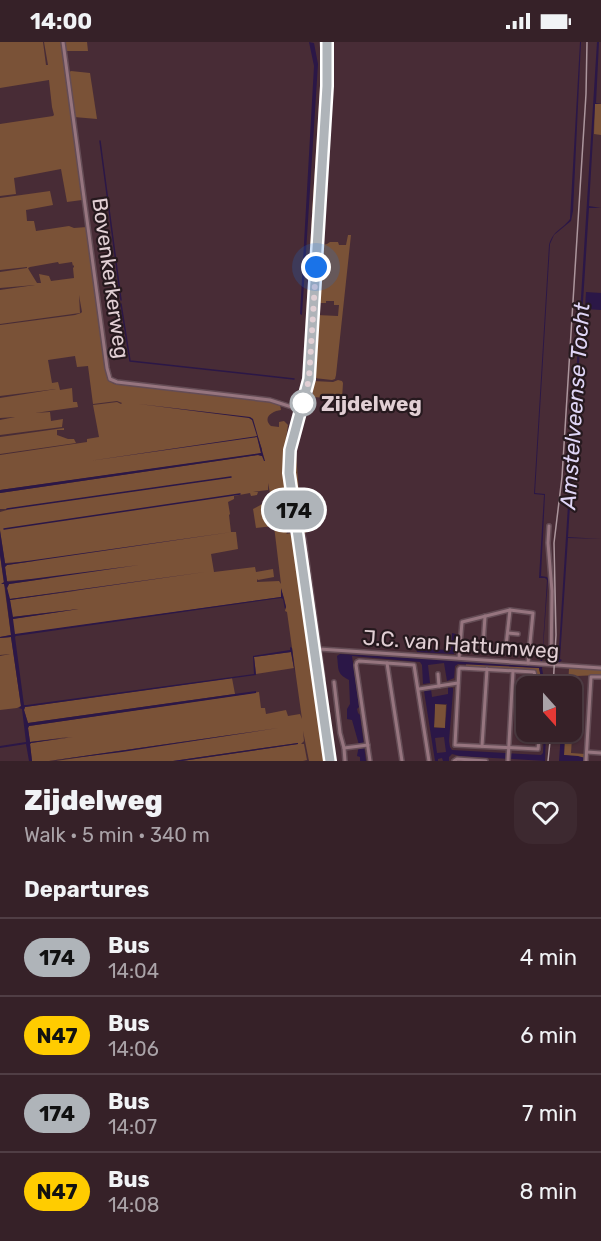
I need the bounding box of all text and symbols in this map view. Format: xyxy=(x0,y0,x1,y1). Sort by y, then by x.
text: 14:00 xyxy=(30,8,92,35)
street label: Bovenkerkerweg xyxy=(87,196,135,360)
your location xyxy=(301,252,331,282)
water label: Amstelveense Tocht xyxy=(554,301,596,511)
marker: Zijdelweg xyxy=(290,390,316,416)
place label: Zijdelweg xyxy=(321,391,422,416)
line badge: 174 xyxy=(260,490,328,530)
text: 174 xyxy=(276,498,312,523)
street label: J.C. van Hattumweg xyxy=(362,625,560,663)
north arrow xyxy=(516,676,582,742)
map controls xyxy=(516,676,582,742)
button: heart xyxy=(514,781,577,844)
text: Zijdelweg xyxy=(24,784,163,817)
text: Walk · 5 min · 340 m xyxy=(24,823,210,847)
text: Departures xyxy=(24,876,149,903)
text: Bus xyxy=(108,932,150,959)
text: 4 min xyxy=(520,944,577,971)
text: 174 xyxy=(39,945,75,970)
text: 14:04 xyxy=(108,959,159,983)
text: Bus xyxy=(108,1010,150,1037)
text: 6 min xyxy=(520,1022,577,1049)
text: N47 xyxy=(37,1023,77,1048)
text: 14:06 xyxy=(108,1037,159,1061)
text: Bus xyxy=(108,1088,150,1115)
text: 7 min xyxy=(522,1100,577,1127)
text: 174 xyxy=(39,1101,75,1126)
text: 14:07 xyxy=(108,1115,157,1139)
text: Bus xyxy=(108,1166,150,1193)
text: 8 min xyxy=(519,1178,577,1205)
text: N47 xyxy=(37,1179,77,1204)
text: 14:08 xyxy=(108,1193,160,1217)

